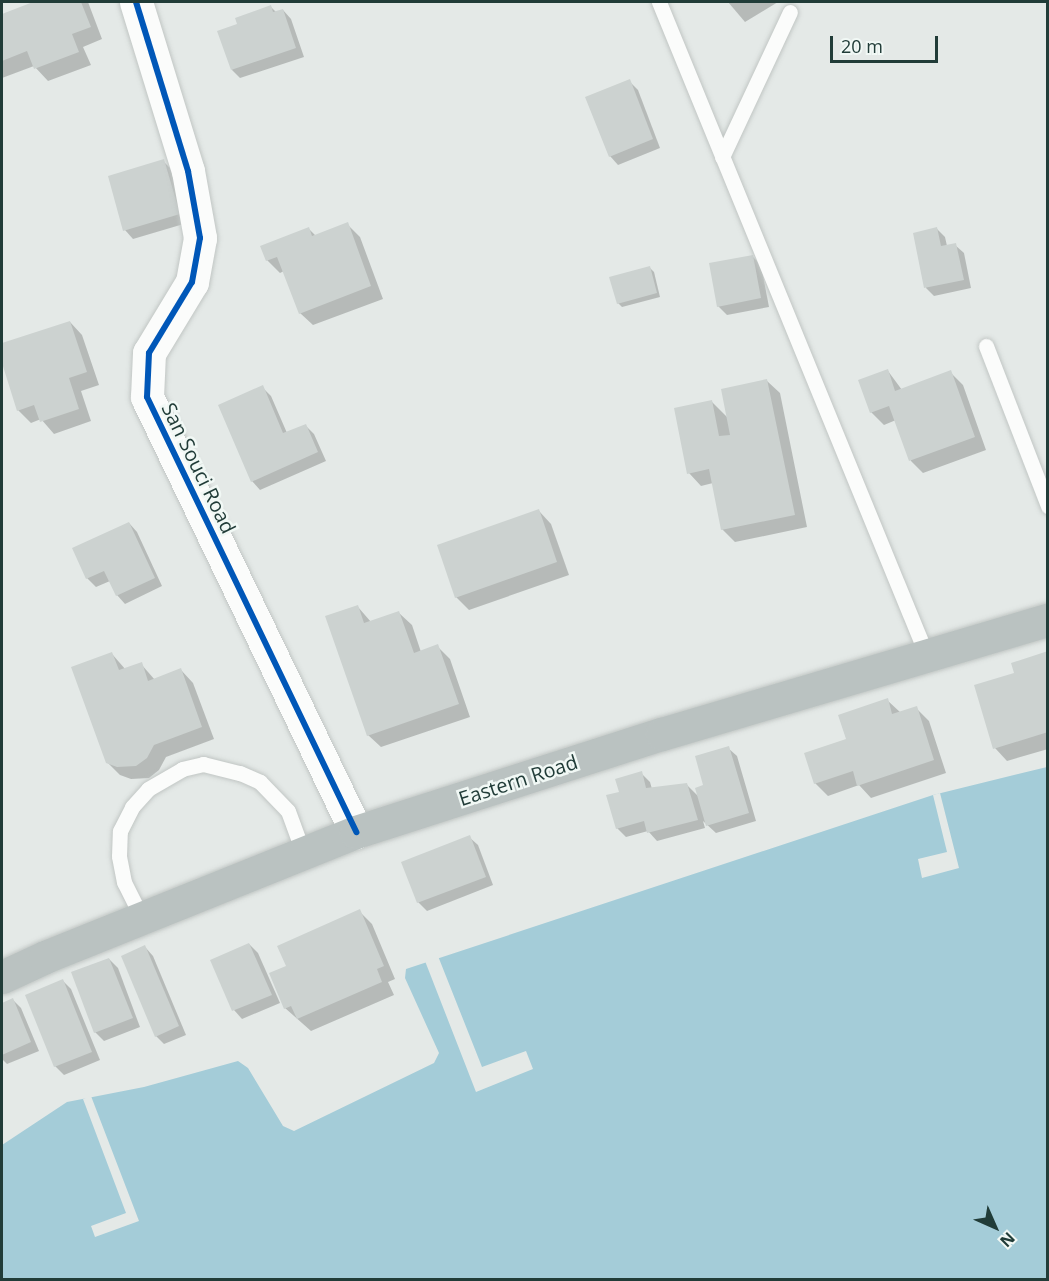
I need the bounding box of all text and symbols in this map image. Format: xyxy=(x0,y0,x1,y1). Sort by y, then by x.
scale bar xyxy=(833,24,941,62)
text: 20 m xyxy=(841,34,883,58)
street label: San Souci Road xyxy=(157,399,241,537)
street label: Eastern Road xyxy=(456,750,580,810)
north arrow xyxy=(965,1197,1025,1257)
text: N xyxy=(995,1227,1020,1252)

